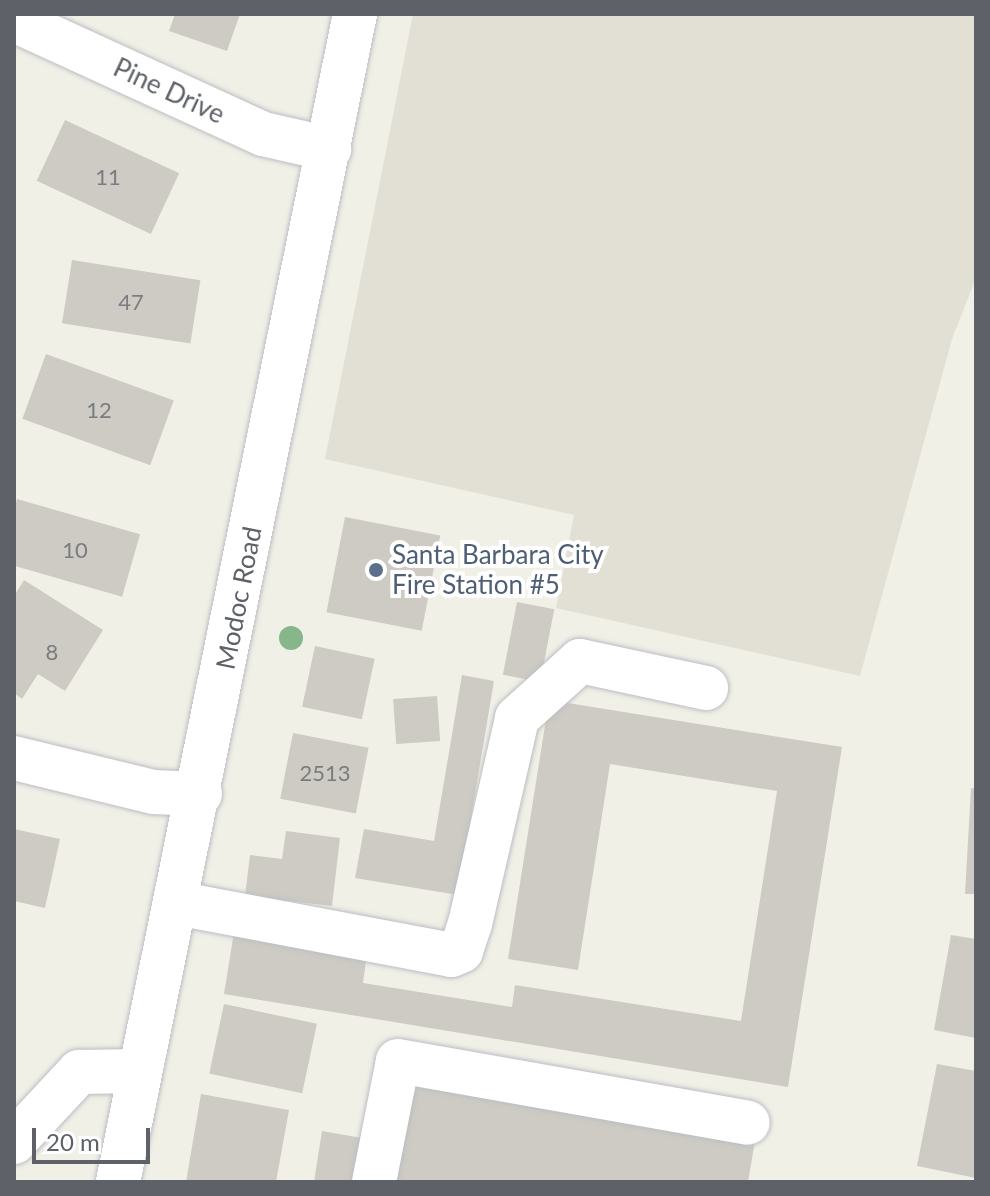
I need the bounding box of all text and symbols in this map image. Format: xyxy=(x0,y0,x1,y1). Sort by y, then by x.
street label: Pine Drive xyxy=(109,52,229,130)
house number: 11 xyxy=(95,164,121,190)
house number: 47 xyxy=(118,289,144,315)
house number: 12 xyxy=(86,397,112,423)
street label: Modoc Road xyxy=(210,524,268,672)
house number: 10 xyxy=(62,537,88,563)
place label: Santa Barbara City Fire Station #5 xyxy=(392,539,604,600)
marker: Santa Barbara City Fire Station #5 xyxy=(367,561,385,579)
house number: 8 xyxy=(46,639,58,665)
house number: 2513 xyxy=(299,760,351,786)
scale bar xyxy=(36,1112,154,1162)
text: 20 m xyxy=(46,1127,100,1156)

